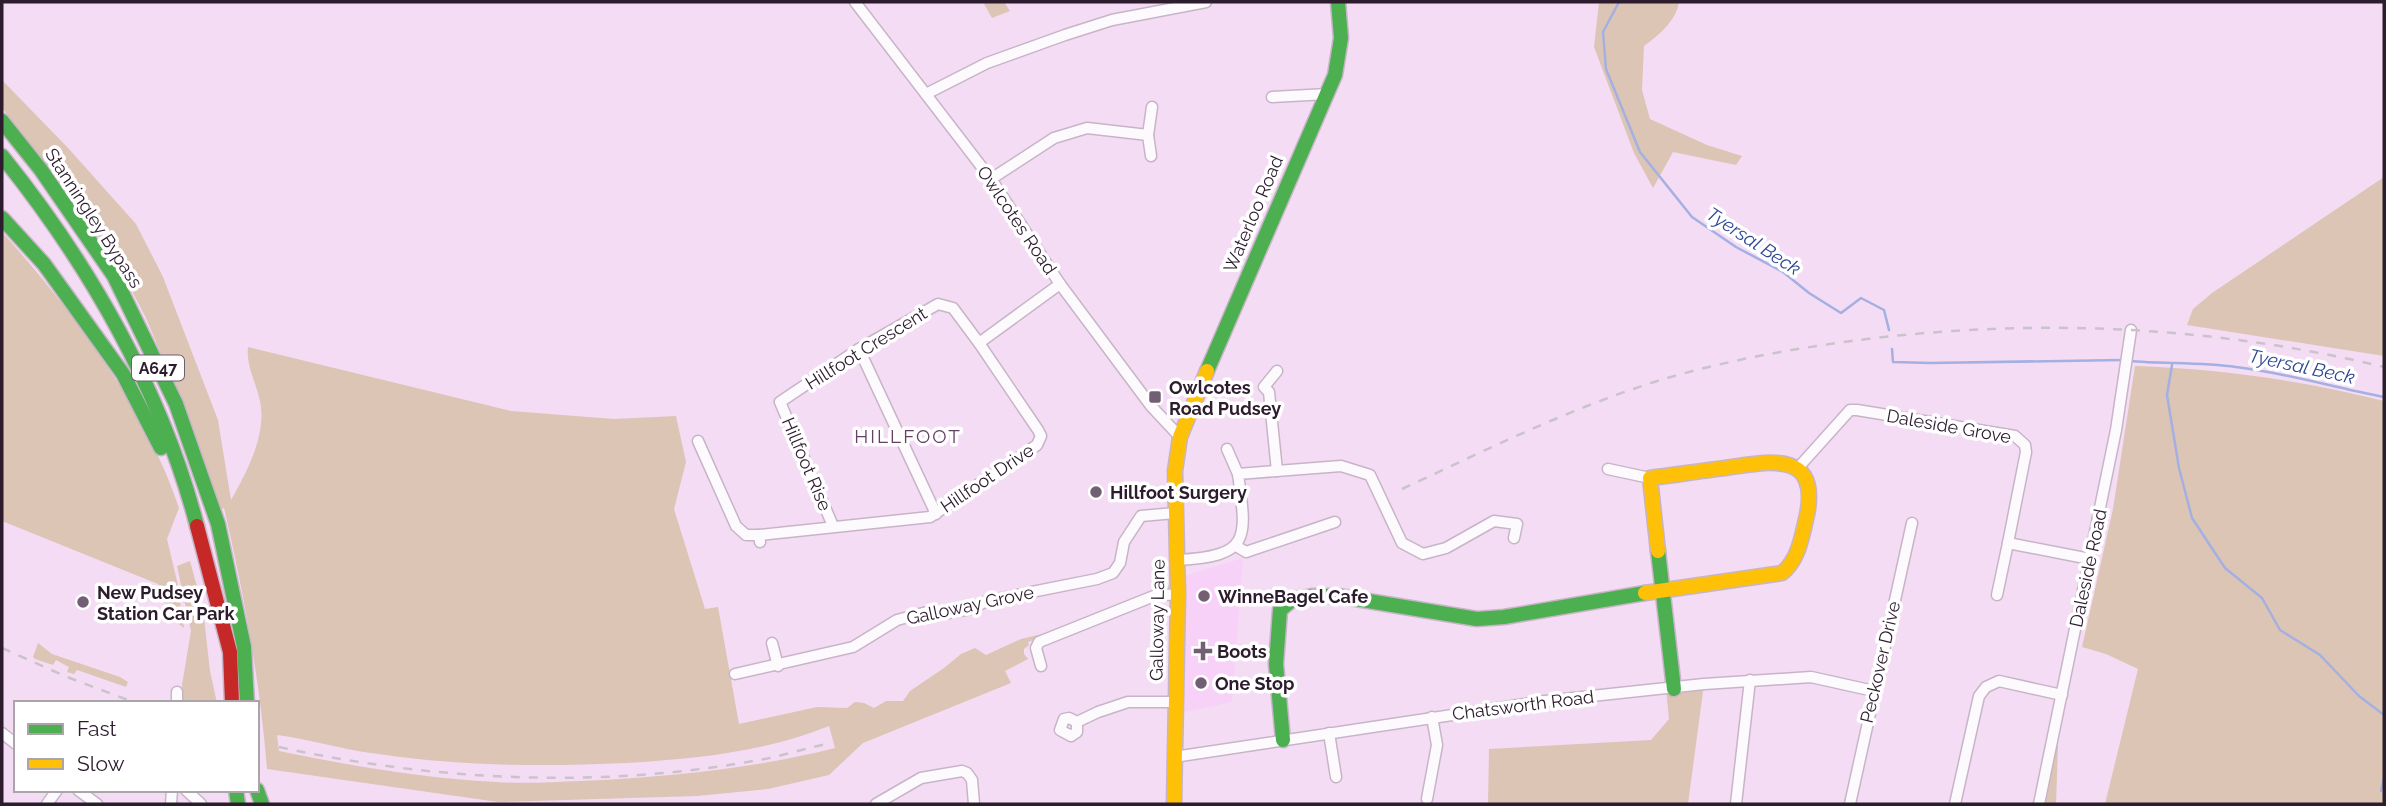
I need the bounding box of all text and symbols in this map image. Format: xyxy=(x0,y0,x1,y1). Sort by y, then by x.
street label: Stanningley Bypass xyxy=(41,144,147,292)
street label: Waterloo Road xyxy=(1219,153,1287,275)
street label: Owlcotes Road xyxy=(973,162,1061,278)
water label: Tyersal Beck xyxy=(1703,202,1805,280)
street label: Hillfoot Crescent xyxy=(802,302,930,394)
water label: Tyersal Beck xyxy=(2247,344,2357,388)
road number: A647 xyxy=(132,356,184,380)
place label: Owlcotes Road Pudsey xyxy=(1169,377,1281,419)
marker: Owlcotes Road Pudsey xyxy=(1147,389,1163,405)
street label: Daleside Grove xyxy=(1885,405,2013,447)
street label: Hillfoot Rise xyxy=(778,414,836,514)
district label: HILLFOOT xyxy=(854,425,962,447)
street label: Hillfoot Drive xyxy=(937,439,1038,517)
place label: Hillfoot Surgery xyxy=(1110,482,1247,503)
marker: Hillfoot Surgery xyxy=(1088,484,1104,500)
street label: Daleside Road xyxy=(2065,507,2111,629)
street label: Galloway Lane xyxy=(1145,558,1169,681)
street label: Galloway Grove xyxy=(904,581,1036,629)
place label: New Pudsey Station Car Park xyxy=(97,582,236,624)
place label: WinneBagel Cafe xyxy=(1218,586,1368,607)
marker: WinneBagel Cafe xyxy=(1196,588,1212,604)
marker: New Pudsey Station Car Park xyxy=(75,594,91,610)
street label: Peckover Drive xyxy=(1856,599,1904,725)
place label: Boots xyxy=(1217,641,1267,662)
marker: Boots xyxy=(1195,643,1211,659)
place label: One Stop xyxy=(1215,673,1294,694)
marker: One Stop xyxy=(1193,675,1209,691)
street label: Chatsworth Road xyxy=(1451,686,1595,724)
legend xyxy=(14,701,259,792)
text: Fast xyxy=(77,716,117,741)
text: Slow xyxy=(77,751,125,776)

